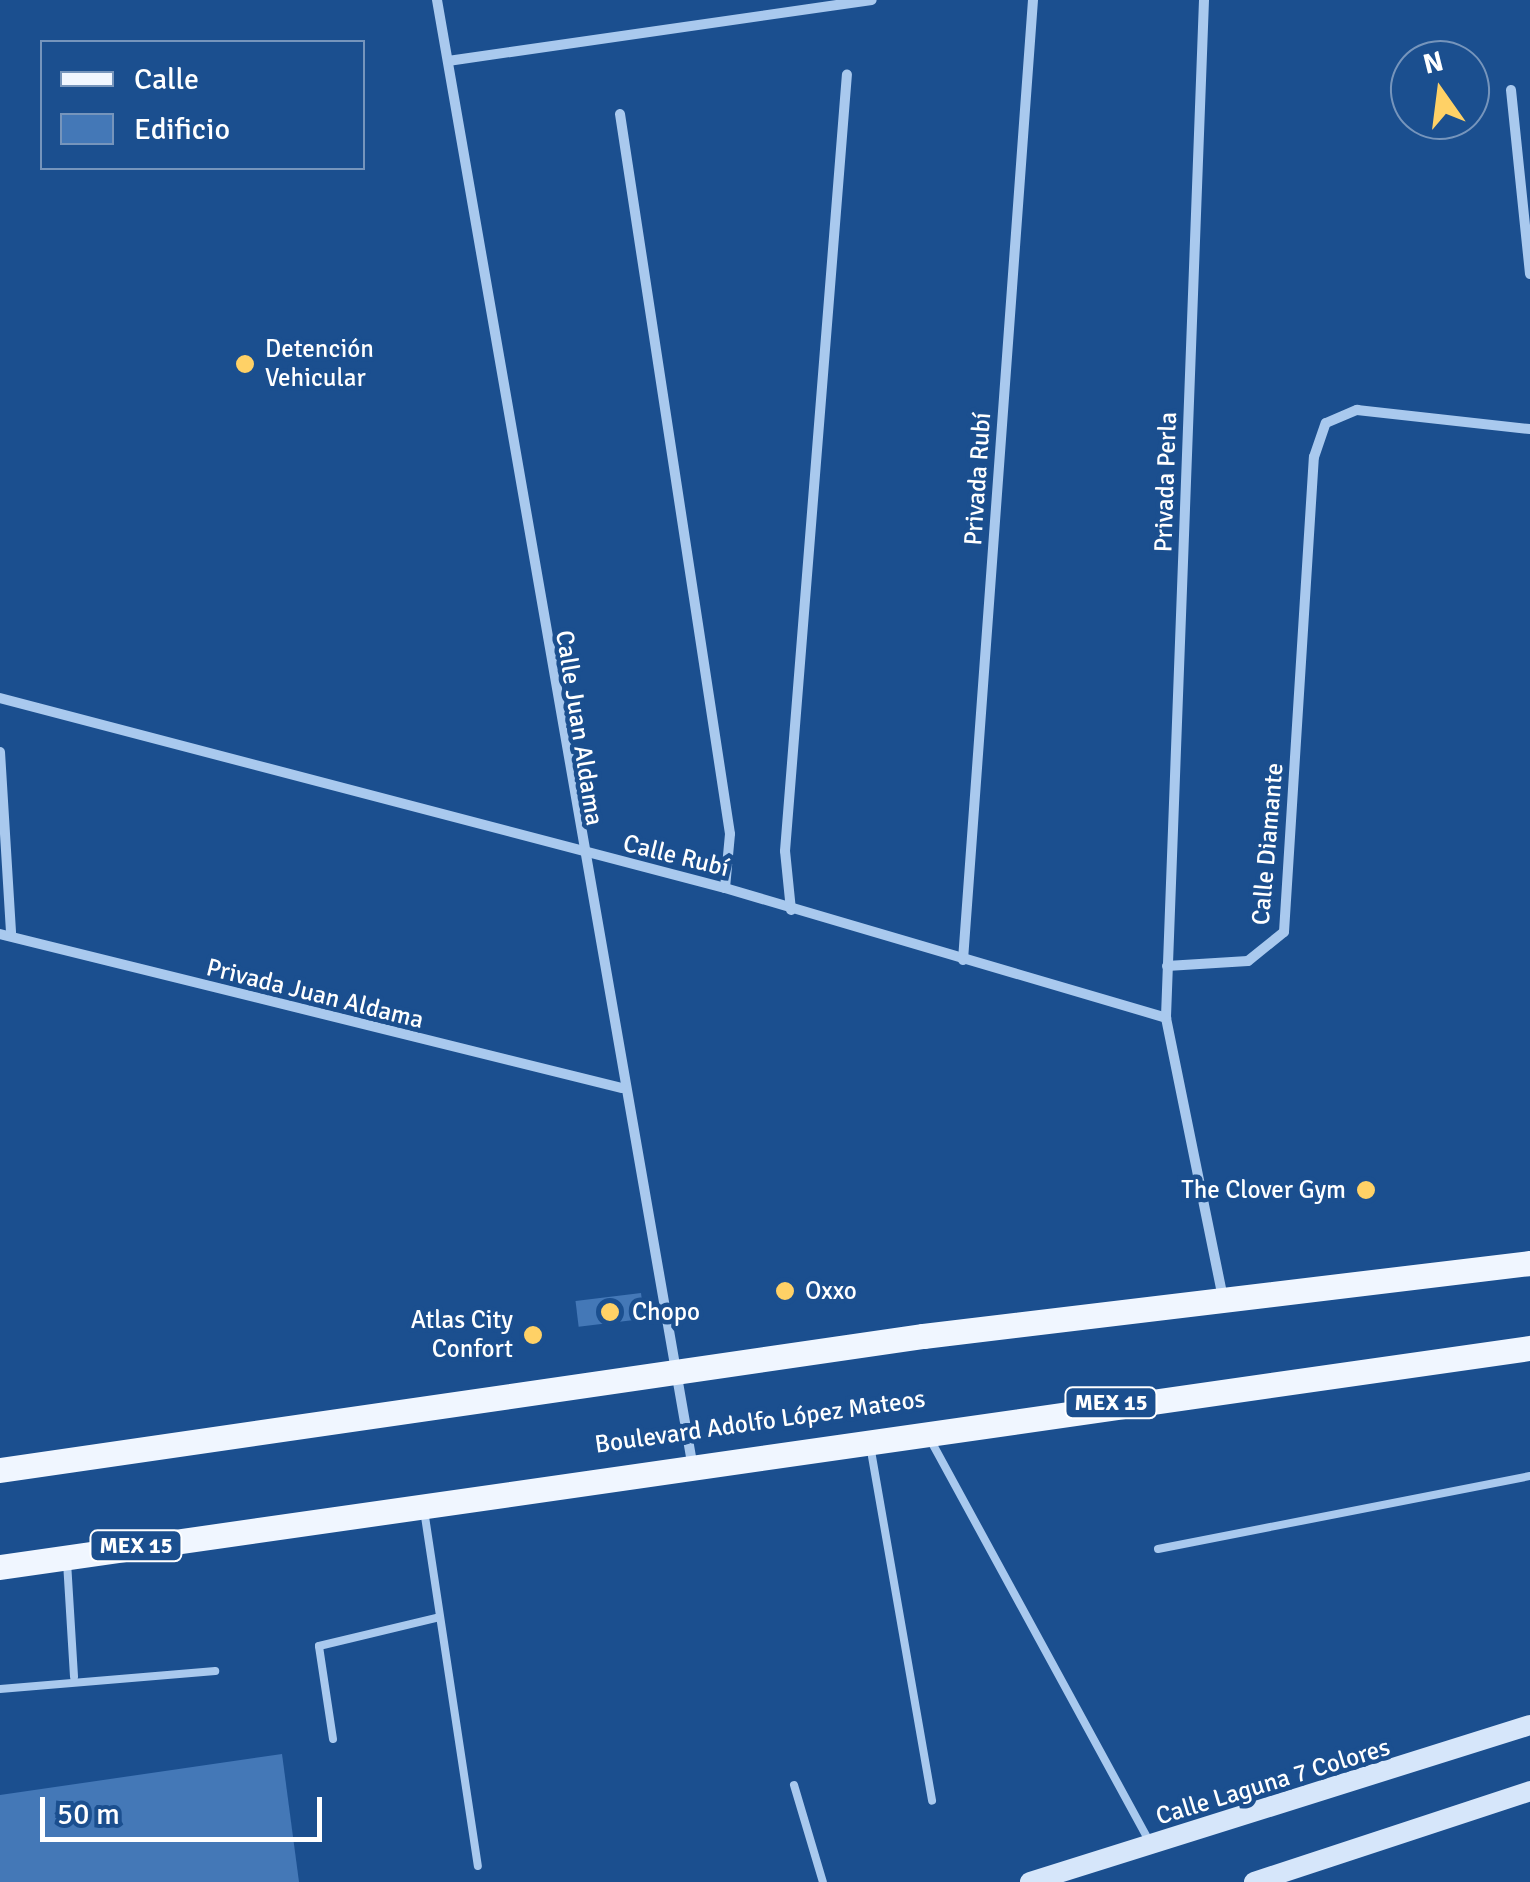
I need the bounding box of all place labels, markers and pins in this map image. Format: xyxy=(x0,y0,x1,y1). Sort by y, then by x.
place label: Detención Vehicular xyxy=(265,335,374,394)
marker: Detención Vehicular xyxy=(234,353,256,375)
place label: The Clover Gym xyxy=(1181,1175,1346,1205)
marker: The Clover Gym xyxy=(1355,1179,1377,1201)
place label: Oxxo xyxy=(805,1276,857,1306)
marker: Oxxo xyxy=(774,1280,796,1302)
place label: Chopo xyxy=(632,1297,700,1327)
marker: Chopo xyxy=(597,1299,623,1325)
place label: Atlas City Confort xyxy=(411,1306,513,1365)
marker: Atlas City Confort xyxy=(522,1324,544,1346)

